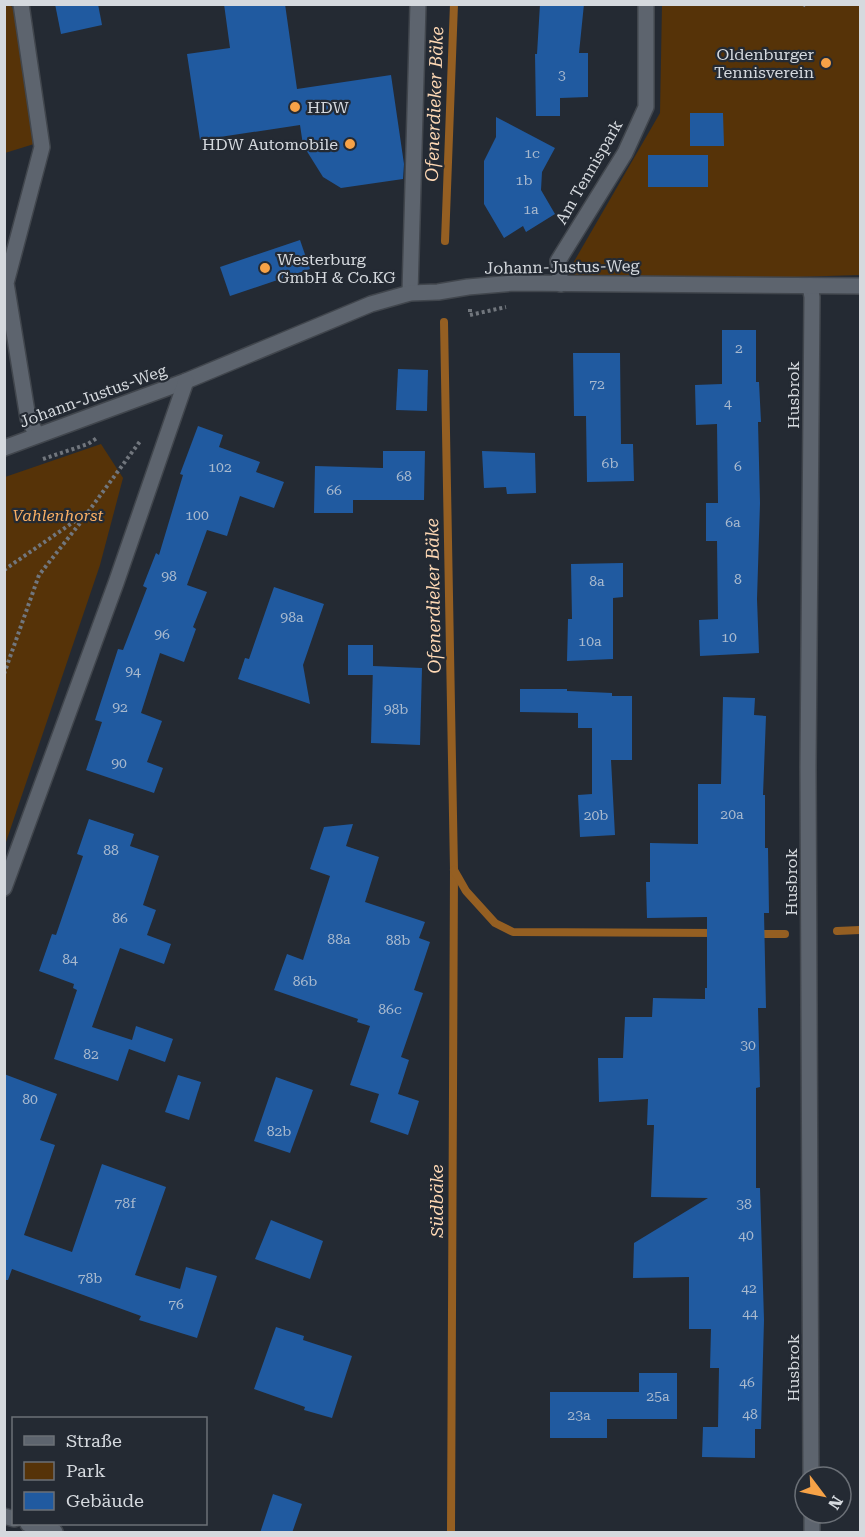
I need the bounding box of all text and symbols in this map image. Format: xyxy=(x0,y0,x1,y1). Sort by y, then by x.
water label: Ofenerdieker Bäke xyxy=(421,26,447,182)
place label: Oldenburger Tennisverein xyxy=(714,45,814,82)
marker: Oldenburger Tennisverein xyxy=(819,56,833,70)
house number: 3 xyxy=(558,67,566,83)
place label: HDW xyxy=(307,98,350,117)
marker: HDW xyxy=(288,100,302,114)
street label: Am Tennispark xyxy=(551,116,627,228)
place label: HDW Automobile xyxy=(202,135,338,154)
marker: HDW Automobile xyxy=(343,137,357,151)
house number: 1c xyxy=(524,145,540,161)
house number: 1b xyxy=(516,172,532,188)
house number: 1a xyxy=(523,201,539,217)
place label: Westerburg GmbH & Co.KG xyxy=(277,250,396,287)
street label: Johann-Justus-Weg xyxy=(484,256,641,278)
marker: Westerburg GmbH & Co.KG xyxy=(258,261,272,275)
house number: 2 xyxy=(735,340,743,356)
street label: Johann-Justus-Weg xyxy=(17,360,170,431)
street label: Husbrok xyxy=(784,361,803,429)
house number: 72 xyxy=(589,376,605,392)
house number: 4 xyxy=(724,395,732,411)
house number: 6b xyxy=(602,455,618,471)
house number: 6 xyxy=(734,458,742,474)
house number: 102 xyxy=(208,459,232,475)
house number: 68 xyxy=(396,468,412,484)
house number: 66 xyxy=(326,482,342,498)
park label: Vahlenhorst xyxy=(13,506,103,525)
house number: 100 xyxy=(185,507,209,523)
house number: 6a xyxy=(725,514,741,530)
water label: Ofenerdieker Bäke xyxy=(421,518,445,674)
house number: 98 xyxy=(161,568,177,584)
house number: 8 xyxy=(734,571,742,587)
house number: 8a xyxy=(589,573,605,589)
house number: 98a xyxy=(280,609,304,625)
house number: 96 xyxy=(154,626,170,642)
house number: 10 xyxy=(721,629,737,645)
house number: 10a xyxy=(578,633,602,649)
house number: 94 xyxy=(125,663,141,679)
house number: 92 xyxy=(112,699,128,715)
house number: 98b xyxy=(384,701,408,717)
house number: 90 xyxy=(111,755,127,771)
house number: 20a xyxy=(720,806,744,822)
house number: 20b xyxy=(584,807,608,823)
house number: 88 xyxy=(103,842,119,858)
street label: Husbrok xyxy=(782,848,801,916)
house number: 86 xyxy=(112,910,128,926)
house number: 88a xyxy=(327,931,351,947)
house number: 88b xyxy=(386,932,410,948)
house number: 84 xyxy=(62,951,78,967)
house number: 86b xyxy=(293,973,317,989)
house number: 86c xyxy=(378,1001,402,1017)
house number: 30 xyxy=(740,1037,756,1053)
house number: 82 xyxy=(83,1046,99,1062)
house number: 80 xyxy=(22,1091,38,1107)
house number: 82b xyxy=(267,1123,291,1139)
water label: Südbäke xyxy=(426,1164,447,1239)
house number: 78f xyxy=(114,1195,136,1211)
house number: 38 xyxy=(736,1196,752,1212)
house number: 40 xyxy=(738,1227,754,1243)
house number: 78b xyxy=(78,1270,102,1286)
house number: 42 xyxy=(741,1280,757,1296)
house number: 76 xyxy=(168,1296,184,1312)
house number: 44 xyxy=(742,1305,758,1321)
street label: Husbrok xyxy=(784,1334,803,1402)
house number: 46 xyxy=(739,1374,755,1390)
house number: 25a xyxy=(646,1388,670,1404)
house number: 48 xyxy=(742,1406,758,1422)
house number: 23a xyxy=(567,1407,591,1423)
legend xyxy=(12,1417,207,1525)
text: Straße xyxy=(66,1430,122,1451)
text: Park xyxy=(66,1460,106,1481)
north arrow xyxy=(793,1465,853,1525)
text: Gebäude xyxy=(66,1490,144,1511)
text: N xyxy=(824,1492,847,1513)

